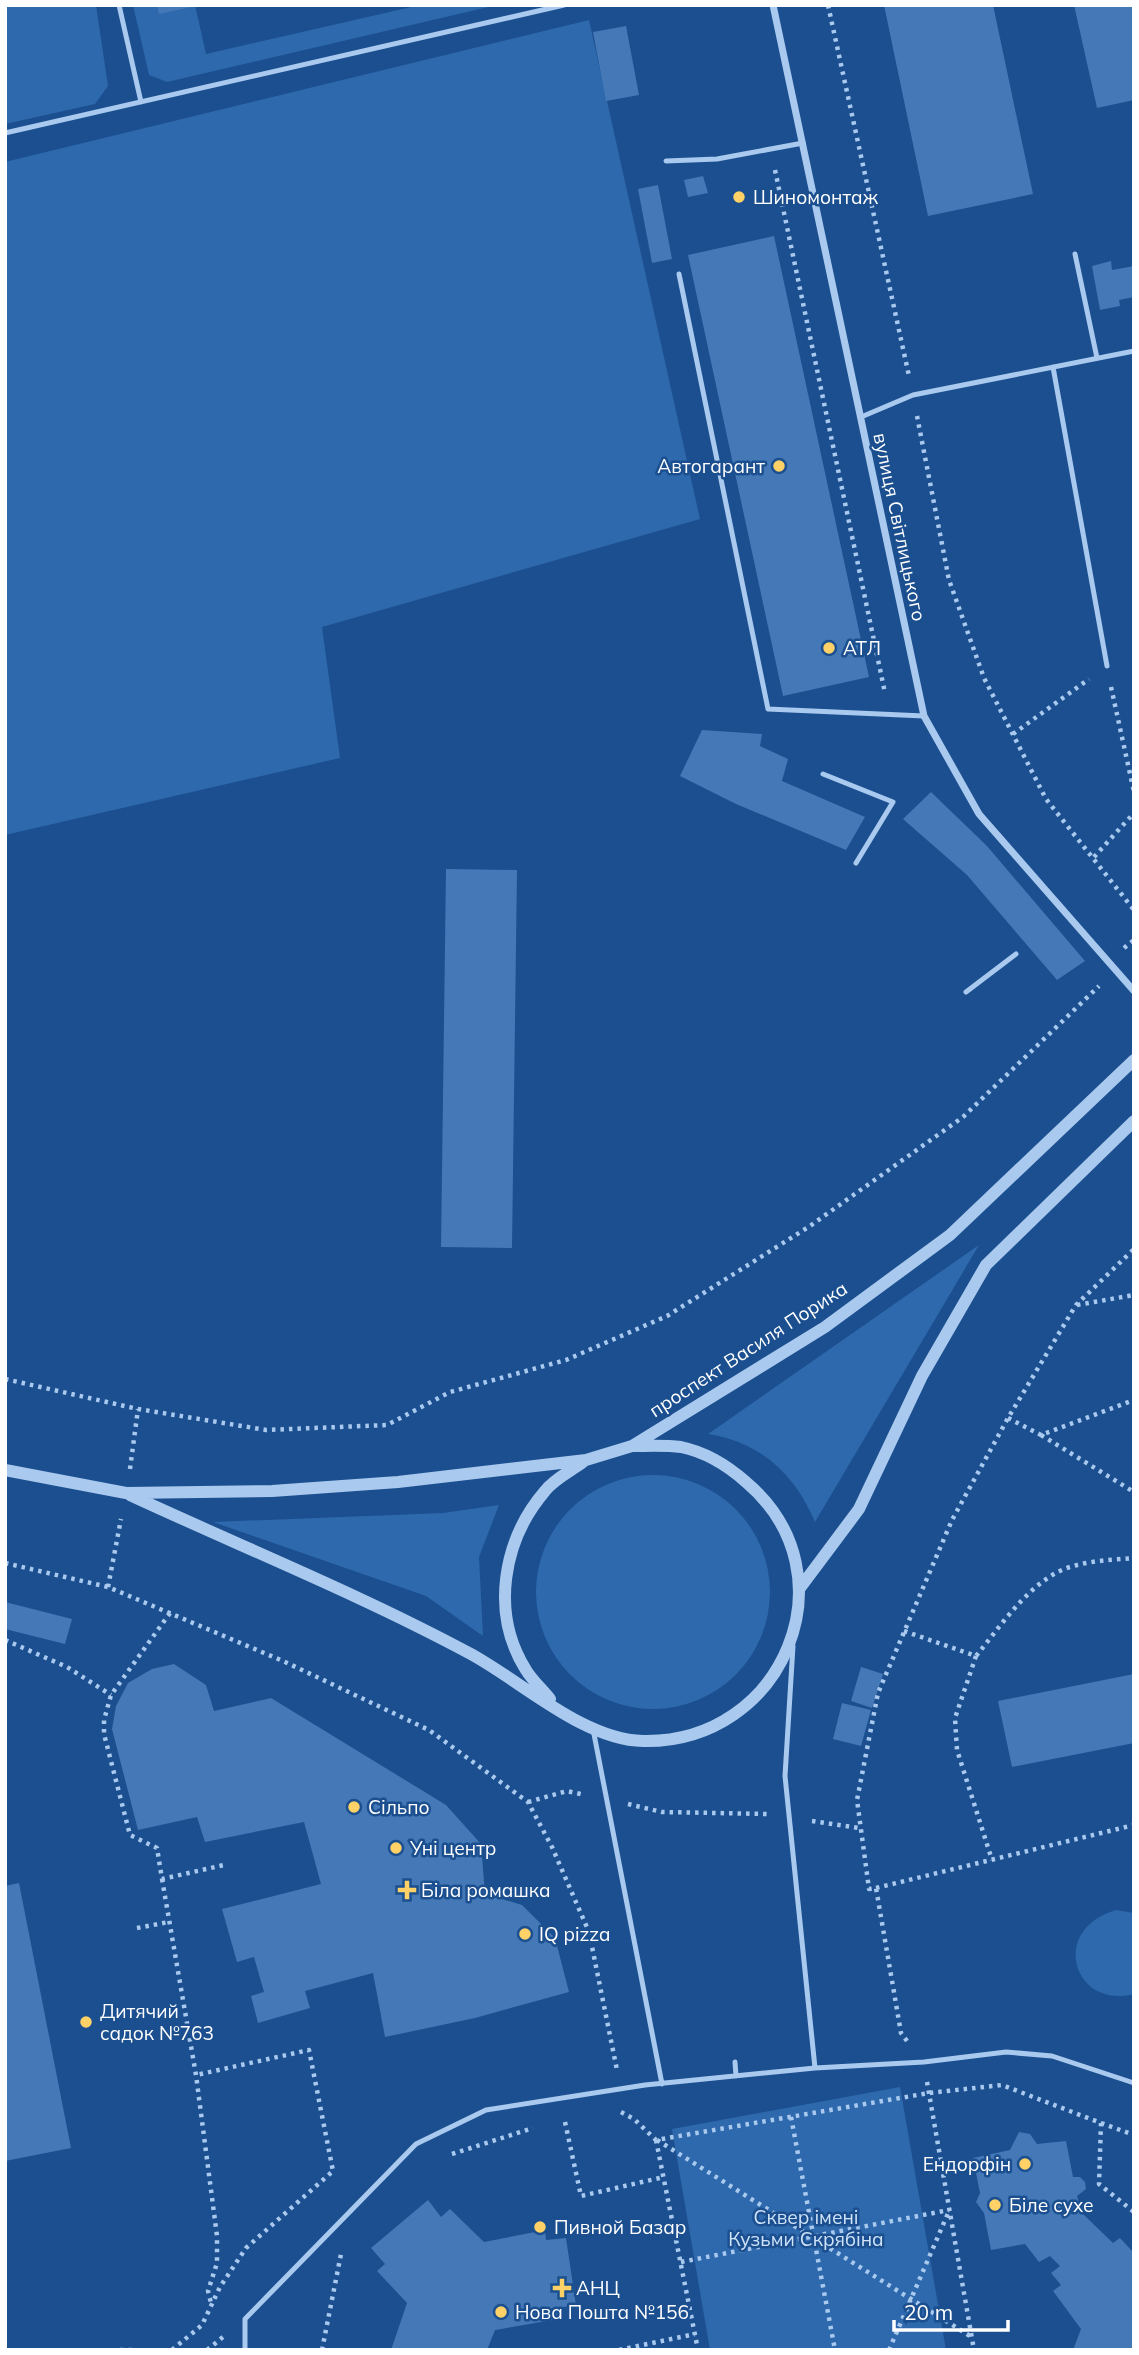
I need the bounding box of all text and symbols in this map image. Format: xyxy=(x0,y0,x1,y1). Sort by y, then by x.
place label: Шиномонтаж xyxy=(753,185,879,209)
marker: Шиномонтаж xyxy=(731,189,747,205)
street label: вулиця Світлицького xyxy=(868,431,932,623)
place label: Автогарант xyxy=(657,454,765,478)
marker: Автогарант xyxy=(771,458,787,474)
place label: АТЛ xyxy=(843,636,881,660)
marker: АТЛ xyxy=(821,640,837,656)
street label: проспект Василя Порика xyxy=(644,1276,852,1422)
place label: Сільпо xyxy=(368,1795,430,1819)
marker: Сільпо xyxy=(346,1799,362,1815)
place label: Уні центр xyxy=(409,1836,496,1860)
marker: Уні центр xyxy=(388,1840,404,1856)
place label: Біла ромашка xyxy=(421,1878,551,1902)
marker: Біла ромашка xyxy=(399,1882,415,1898)
place label: IQ pizza xyxy=(539,1922,611,1946)
marker: IQ pizza xyxy=(517,1926,533,1942)
place label: Дитячий садок №763 xyxy=(100,1999,214,2045)
marker: Дитячий садок №763 xyxy=(78,2014,94,2030)
place label: Ендорфін xyxy=(923,2152,1011,2176)
marker: Ендорфін xyxy=(1017,2156,1033,2172)
place label: Біле сухе xyxy=(1009,2193,1094,2217)
marker: Біле сухе xyxy=(987,2197,1003,2213)
park label: Сквер імені Кузьми Скрябіна xyxy=(728,2205,884,2251)
place label: Пивной Базар xyxy=(554,2215,686,2239)
marker: Пивной Базар xyxy=(532,2219,548,2235)
place label: АНЦ xyxy=(576,2276,620,2300)
marker: АНЦ xyxy=(554,2280,570,2296)
scale bar xyxy=(894,2288,1008,2332)
text: 20 m xyxy=(904,2299,953,2325)
place label: Нова Пошта №156 xyxy=(515,2300,689,2324)
marker: Нова Пошта №156 xyxy=(493,2304,509,2320)

